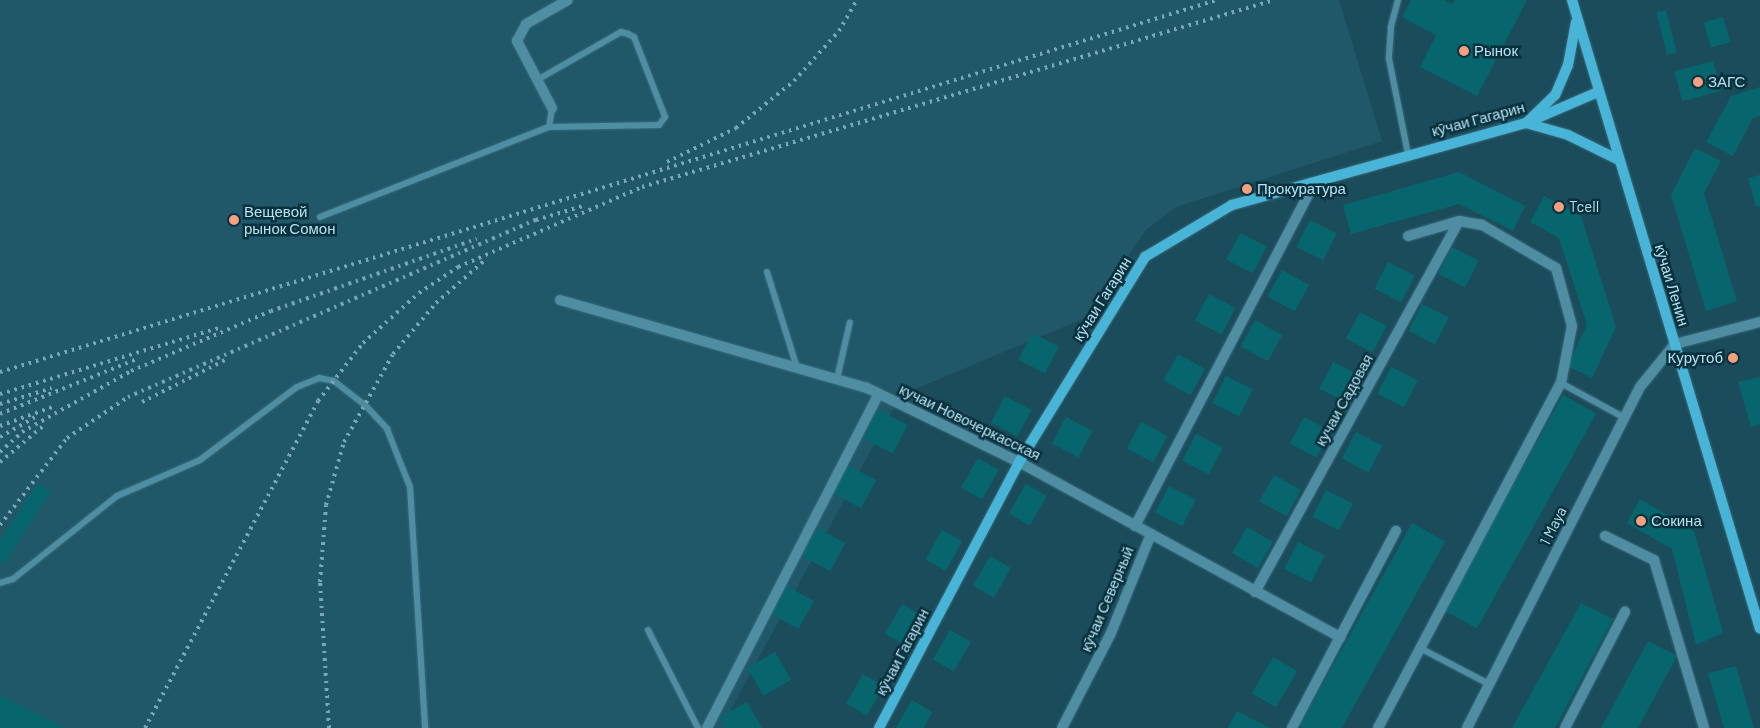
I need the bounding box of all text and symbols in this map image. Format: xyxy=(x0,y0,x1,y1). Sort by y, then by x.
place label: Рынок xyxy=(1474,42,1518,60)
marker: Рынок xyxy=(1458,45,1470,57)
place label: ЗАГС xyxy=(1708,73,1745,91)
marker: ЗАГС xyxy=(1692,76,1704,88)
street label: кӯчаи Гагарин xyxy=(1429,98,1527,140)
place label: Прокуратура xyxy=(1257,180,1346,198)
marker: Прокуратура xyxy=(1241,183,1253,195)
place label: Tcell xyxy=(1569,198,1599,216)
marker: Tcell xyxy=(1553,201,1565,213)
place label: Вещевой рынок Сомон xyxy=(244,202,335,237)
marker: Вещевой рынок Сомон xyxy=(228,214,240,226)
street label: кӯчаи Ленин xyxy=(1651,242,1693,328)
street label: кӯчаи Гагарин xyxy=(1069,254,1135,344)
place label: Курутоб xyxy=(1668,349,1723,367)
street label: кучаи Садовая xyxy=(1311,351,1377,449)
marker: Курутоб xyxy=(1727,352,1739,364)
street label: кучаи Новочеркасская xyxy=(896,380,1044,464)
street label: 1 Maya xyxy=(1536,504,1570,548)
place label: Сокина xyxy=(1651,512,1702,530)
marker: Сокина xyxy=(1635,515,1647,527)
street label: кӯчаи Северный xyxy=(1077,544,1137,654)
street label: кӯчаи Гагарин xyxy=(872,606,932,698)

